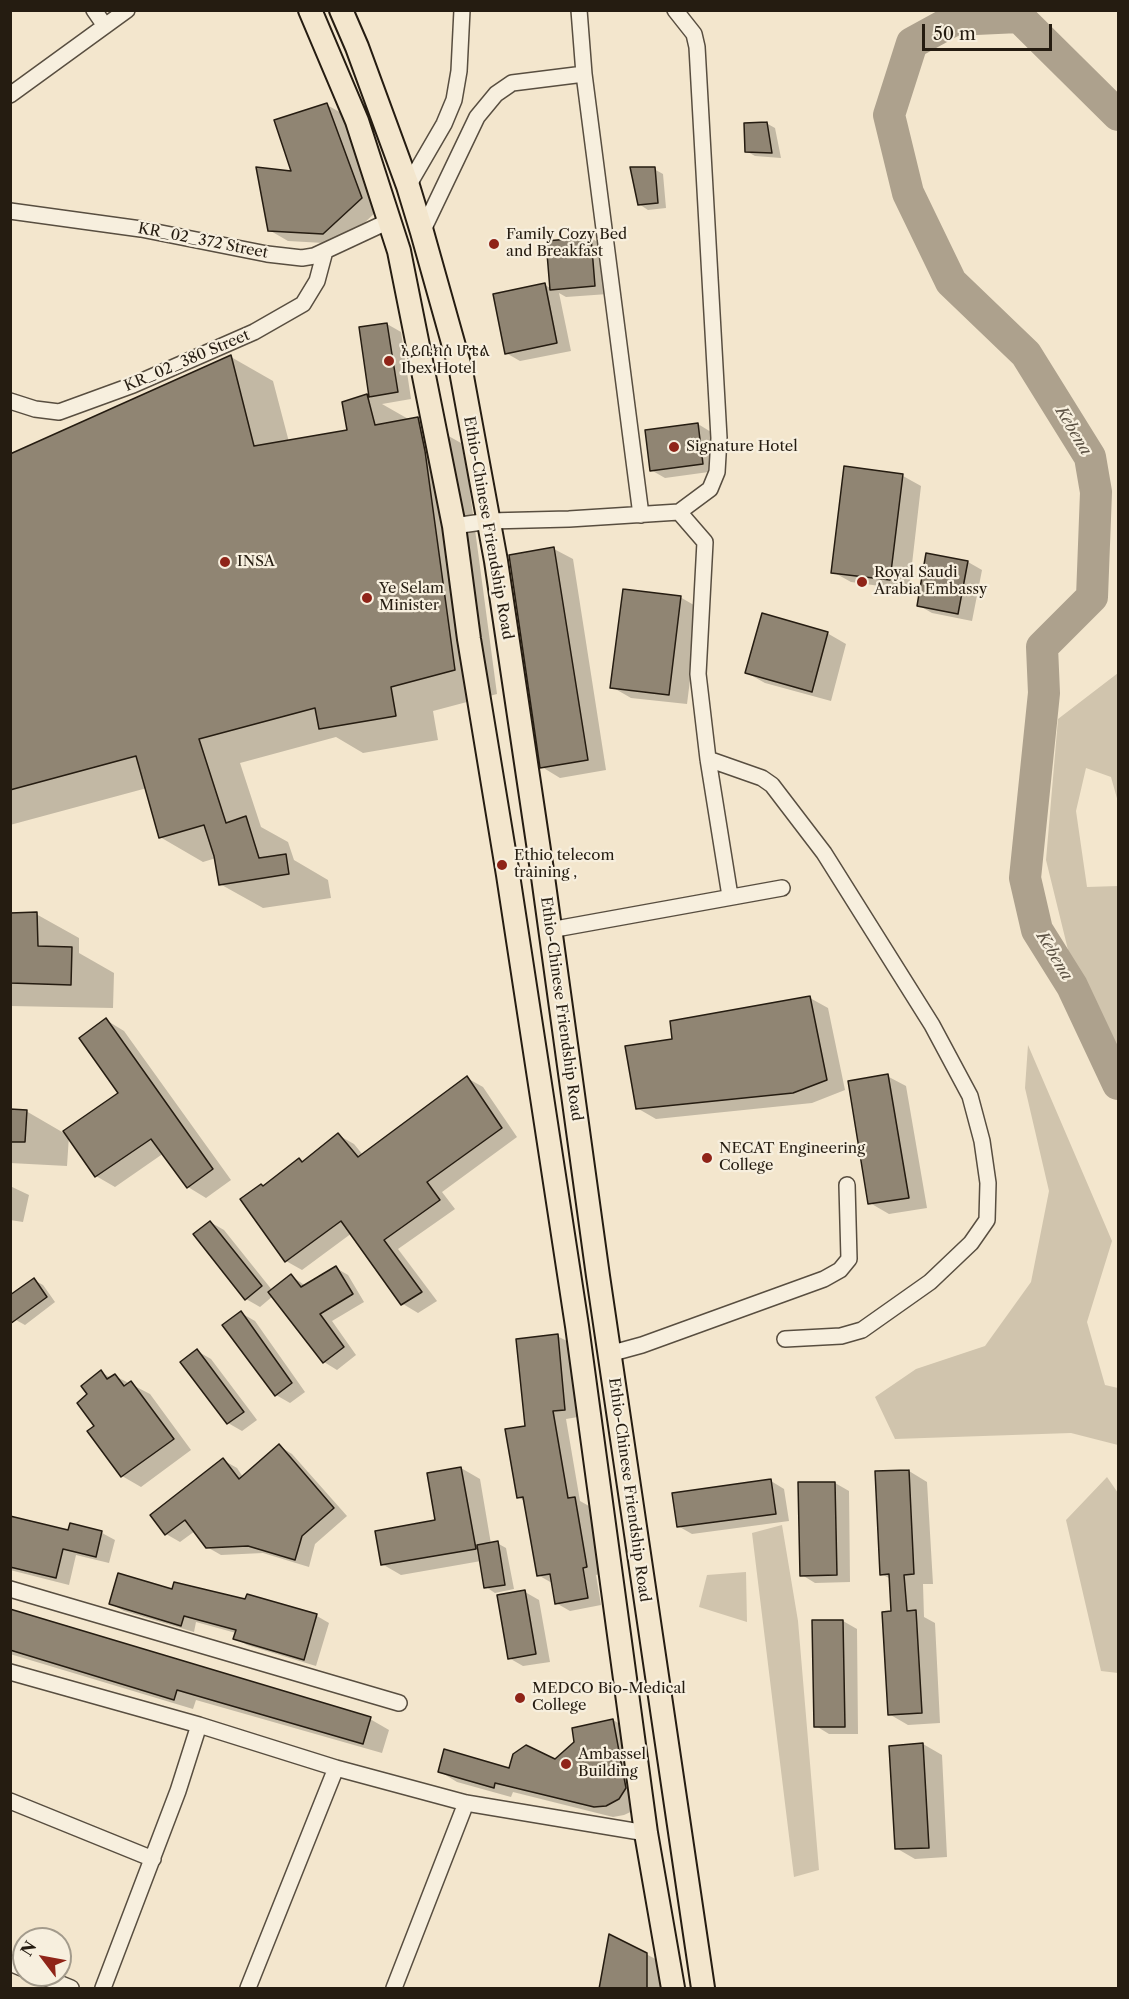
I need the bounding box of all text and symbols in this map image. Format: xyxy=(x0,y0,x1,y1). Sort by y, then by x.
scale bar xyxy=(925,12,1056,50)
text: 50 m xyxy=(933,23,976,45)
street label: KR_02_372 Street xyxy=(136,220,270,262)
place label: Family Cozy Bed and Breakfast xyxy=(506,226,627,261)
marker: Family Cozy Bed and Breakfast xyxy=(487,237,501,251)
street label: KR_02_380 Street xyxy=(122,326,252,396)
place label: አይቤክስ ሆቴል Ibex Hotel xyxy=(401,343,490,378)
marker: አይቤክስ ሆቴል Ibex Hotel xyxy=(382,354,396,368)
water label: Kebena xyxy=(1051,403,1095,459)
street label: Ethio-Chinese Friendship Road xyxy=(459,415,517,641)
place label: Signature Hotel xyxy=(686,438,798,456)
marker: Signature Hotel xyxy=(667,440,681,454)
place label: INSA xyxy=(237,553,275,571)
marker: INSA xyxy=(218,555,232,569)
place label: Royal Saudi Arabia Embassy xyxy=(874,564,987,599)
marker: Royal Saudi Arabia Embassy xyxy=(855,575,869,589)
place label: Ye Selam Minister xyxy=(379,580,444,615)
marker: Ye Selam Minister xyxy=(360,591,374,605)
place label: Ethio telecom training , xyxy=(514,847,614,882)
marker: Ethio telecom training , xyxy=(495,858,509,872)
street label: Ethio-Chinese Friendship Road xyxy=(536,896,586,1122)
water label: Kebena xyxy=(1032,928,1076,984)
place label: NECAT Engineering College xyxy=(719,1140,865,1175)
marker: NECAT Engineering College xyxy=(700,1151,714,1165)
street label: Ethio-Chinese Friendship Road xyxy=(604,1377,654,1603)
place label: MEDCO Bio-Medical College xyxy=(532,1680,686,1715)
marker: MEDCO Bio-Medical College xyxy=(513,1691,527,1705)
place label: Ambassel Building xyxy=(578,1746,646,1781)
marker: Ambassel Building xyxy=(559,1757,573,1771)
north arrow xyxy=(12,1927,72,1987)
text: N xyxy=(16,1937,41,1960)

